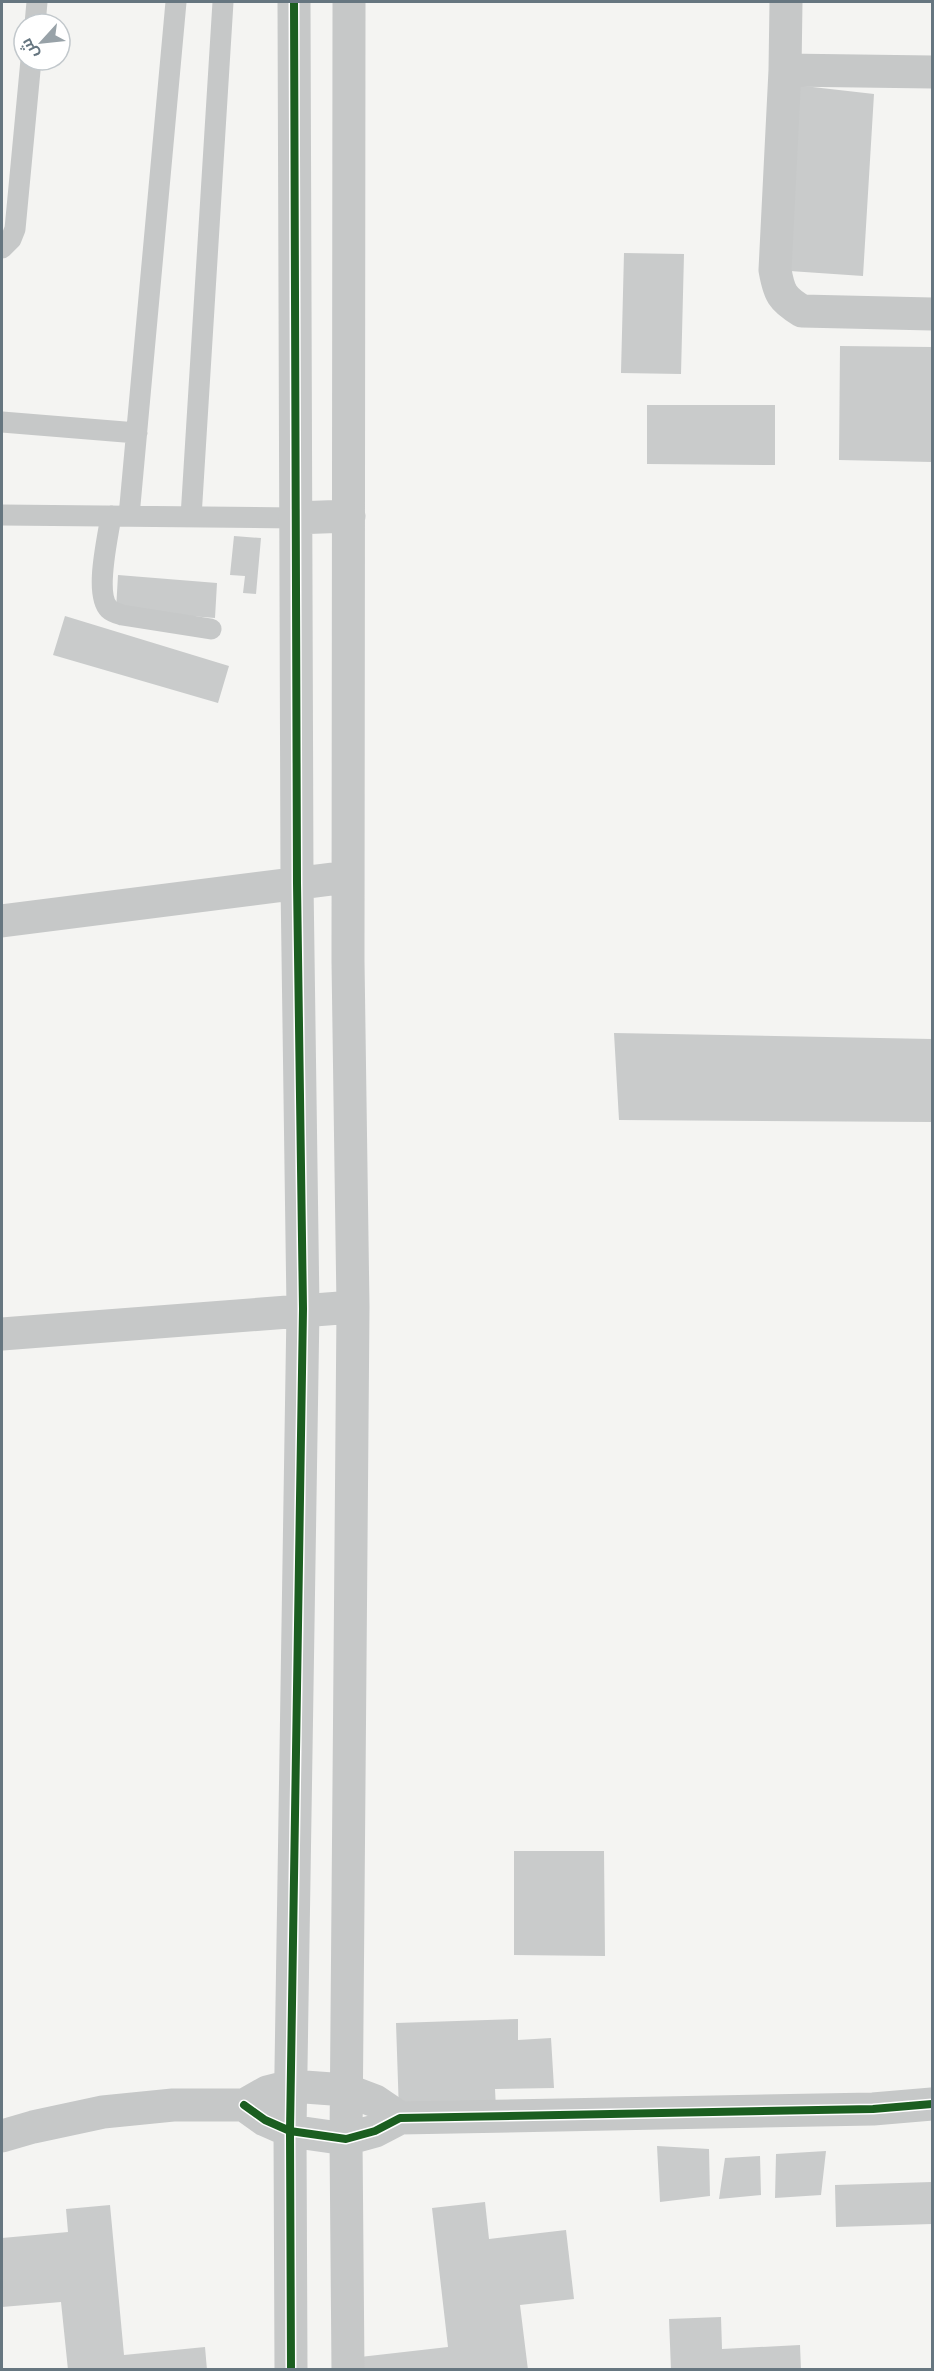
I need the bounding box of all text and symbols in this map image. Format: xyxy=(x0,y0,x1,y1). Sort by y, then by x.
north arrow xyxy=(12,12,72,72)
text: ش xyxy=(16,35,42,62)

